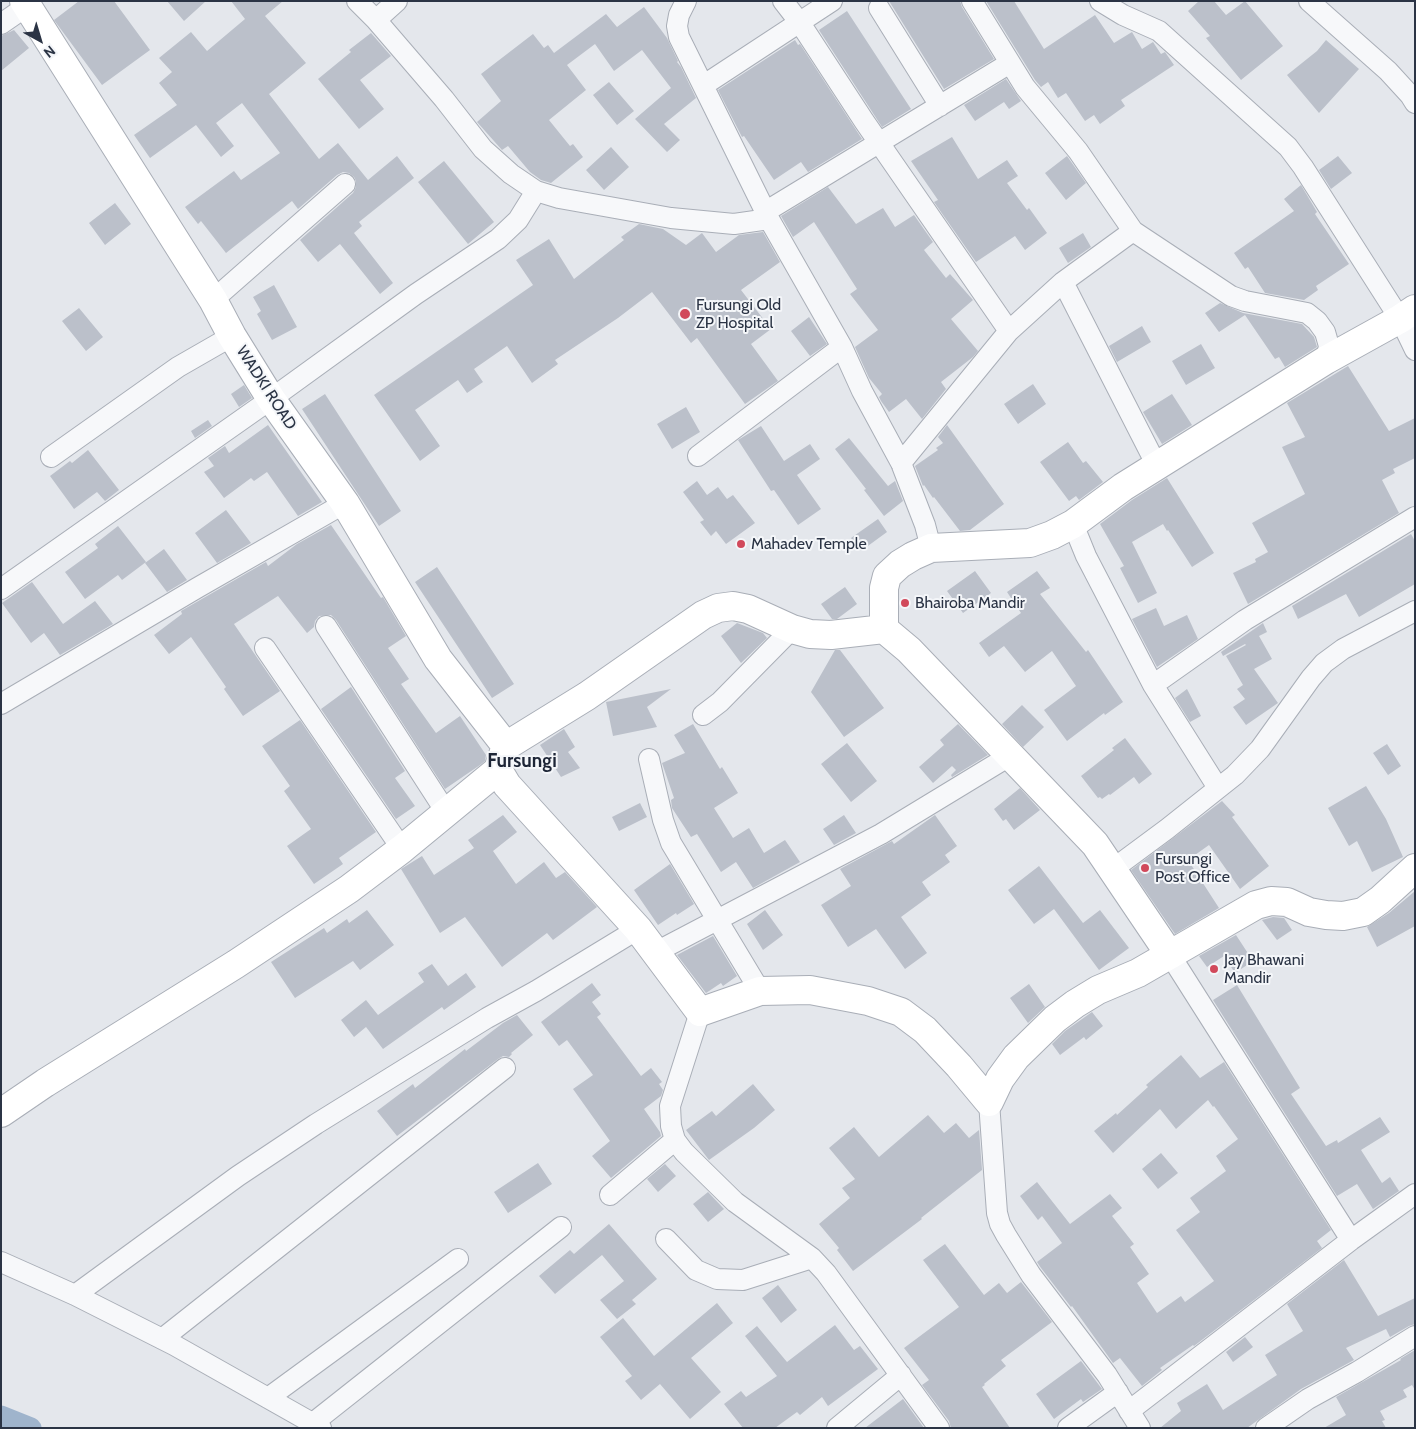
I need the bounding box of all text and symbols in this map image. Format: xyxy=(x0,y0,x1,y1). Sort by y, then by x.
north arrow xyxy=(15,15,65,65)
text: N xyxy=(40,42,59,62)
place label: Fursungi Old ZP Hospital xyxy=(696,295,781,333)
marker: Fursungi Old ZP Hospital xyxy=(678,307,692,321)
street label: WADKI ROAD xyxy=(232,342,300,434)
place label: Mahadev Temple xyxy=(751,534,867,554)
marker: Mahadev Temple xyxy=(735,538,747,550)
place label: Bhairoba Mandir xyxy=(915,593,1025,613)
marker: Bhairoba Mandir xyxy=(899,597,911,609)
district label: Fursungi xyxy=(487,750,557,772)
place label: Fursungi Post Office xyxy=(1155,849,1230,887)
marker: Fursungi Post Office xyxy=(1139,862,1151,874)
place label: Jay Bhawani Mandir xyxy=(1224,950,1304,988)
marker: Jay Bhawani Mandir xyxy=(1208,963,1220,975)

